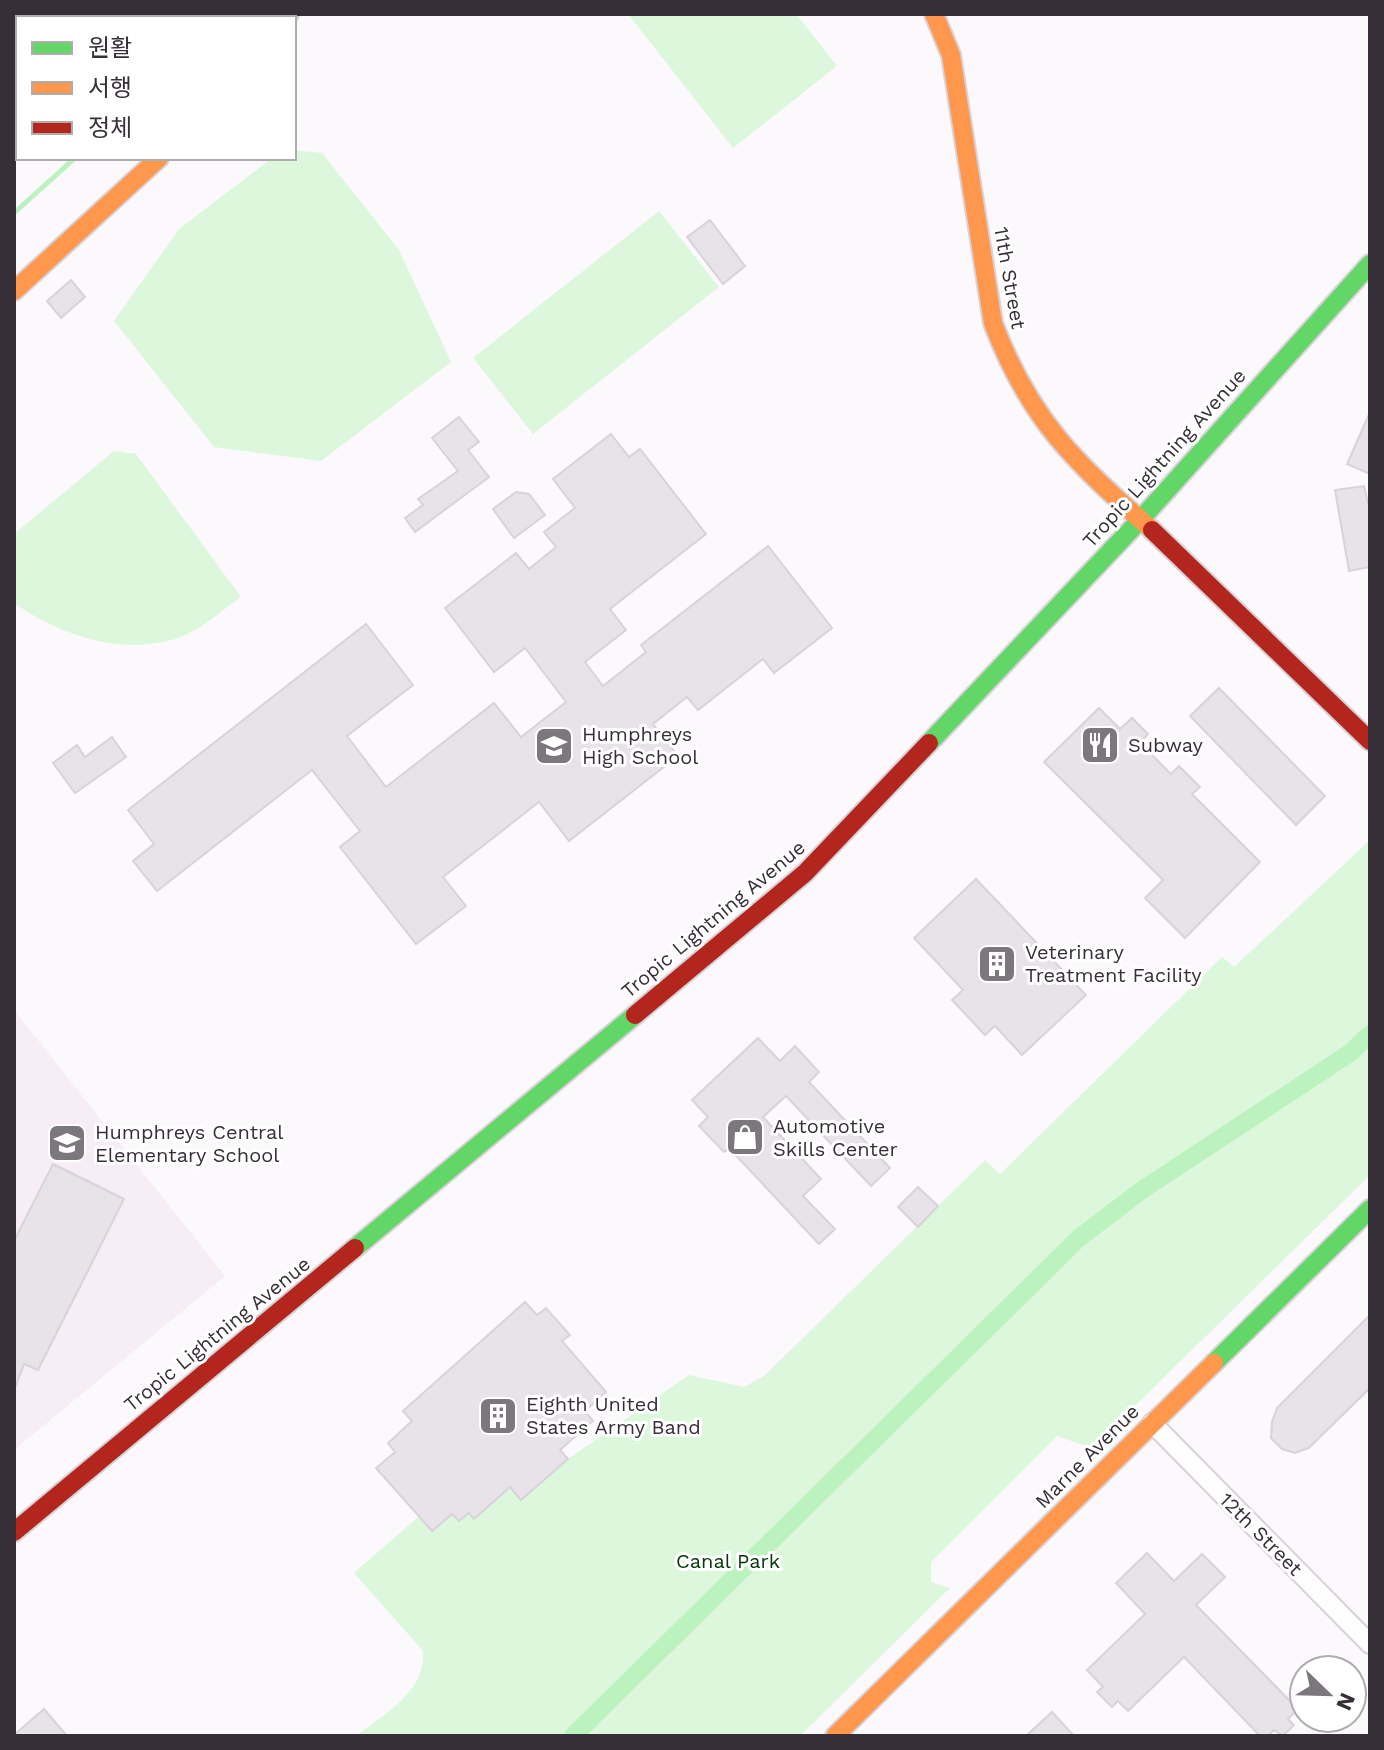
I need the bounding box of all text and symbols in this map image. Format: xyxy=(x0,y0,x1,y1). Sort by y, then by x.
legend xyxy=(16,16,296,160)
text: 원활 xyxy=(88,34,132,62)
text: 서행 xyxy=(88,74,132,102)
text: 정체 xyxy=(88,114,132,142)
street label: 11th Street xyxy=(989,225,1031,332)
street label: Tropic Lightning Avenue xyxy=(1077,364,1251,552)
place label: Humphreys High School xyxy=(582,722,698,769)
restaurant icon: Subway xyxy=(1079,724,1121,766)
school or university icon: Humphreys High School xyxy=(533,725,575,767)
place label: Subway xyxy=(1128,733,1204,757)
street label: Tropic Lightning Avenue xyxy=(616,835,810,1003)
place label: Veterinary Treatment Facility xyxy=(1025,940,1202,987)
building icon: Veterinary Treatment Facility xyxy=(976,943,1018,985)
place label: Automotive Skills Center xyxy=(773,1114,898,1161)
shop icon: Automotive Skills Center xyxy=(724,1116,766,1158)
place label: Humphreys Central Elementary School xyxy=(95,1120,283,1167)
school or university icon: Humphreys Central Elementary School xyxy=(46,1122,88,1164)
street label: Tropic Lightning Avenue xyxy=(119,1252,315,1416)
place label: Eighth United States Army Band xyxy=(526,1392,701,1439)
building icon: Eighth United States Army Band xyxy=(477,1395,519,1437)
street label: Marne Avenue xyxy=(1030,1399,1144,1513)
street label: 12th Street xyxy=(1215,1488,1308,1581)
park label: Canal Park xyxy=(676,1549,780,1573)
north arrow xyxy=(1288,1654,1368,1734)
text: N xyxy=(1331,1689,1361,1714)

